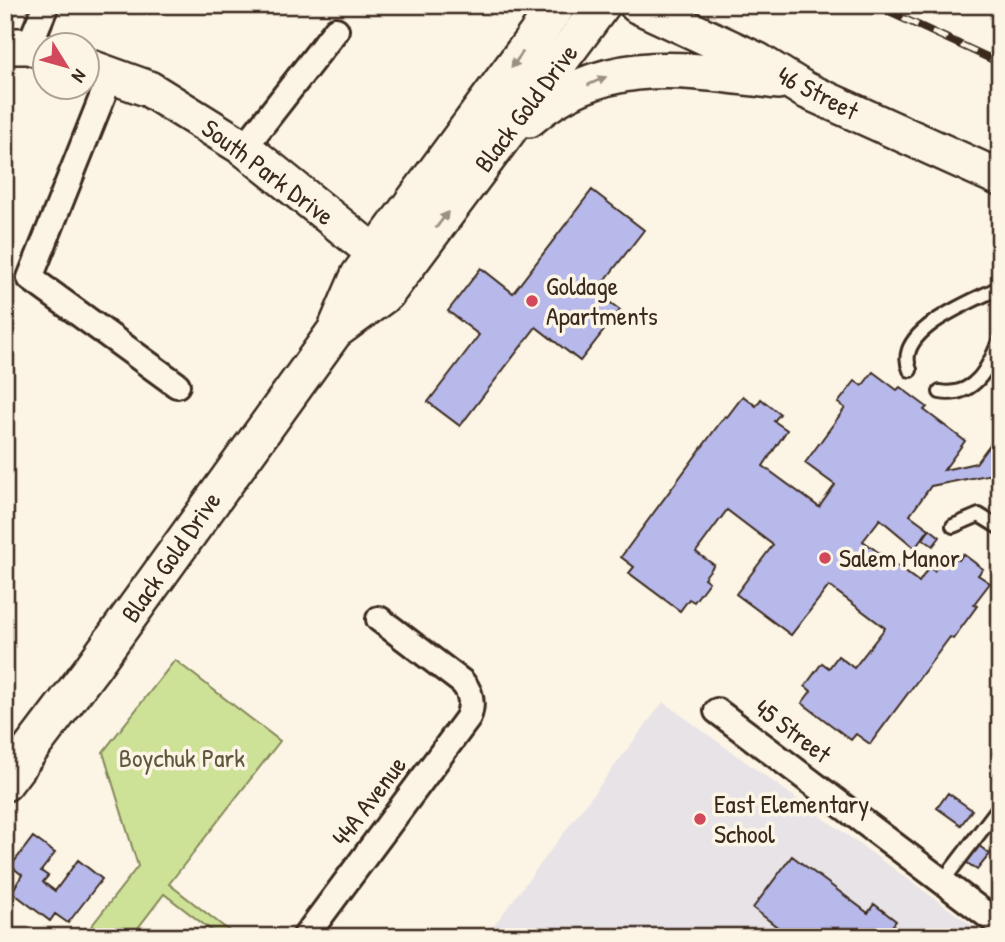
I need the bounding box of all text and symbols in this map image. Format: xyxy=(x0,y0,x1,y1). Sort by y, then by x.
north arrow xyxy=(32,32,102,102)
street label: Black Gold Drive xyxy=(466,36,585,179)
one-way arrow xyxy=(511,51,525,69)
street label: 46 Street xyxy=(772,57,866,128)
text: N xyxy=(66,64,93,88)
one-way arrow xyxy=(587,75,607,87)
street label: South Park Drive xyxy=(195,110,342,233)
one-way arrow xyxy=(435,211,449,229)
place label: Goldage Apartments xyxy=(546,268,658,333)
marker: Goldage Apartments xyxy=(524,293,540,309)
street label: Black Gold Drive xyxy=(113,484,229,629)
place label: Salem Manor xyxy=(839,540,960,575)
marker: Salem Manor xyxy=(817,550,833,566)
street label: 45 Street xyxy=(748,690,840,771)
park label: Boychuk Park xyxy=(119,740,245,775)
street label: 44A Avenue xyxy=(323,749,414,853)
place label: East Elementary School xyxy=(714,786,869,851)
marker: East Elementary School xyxy=(692,811,708,827)

